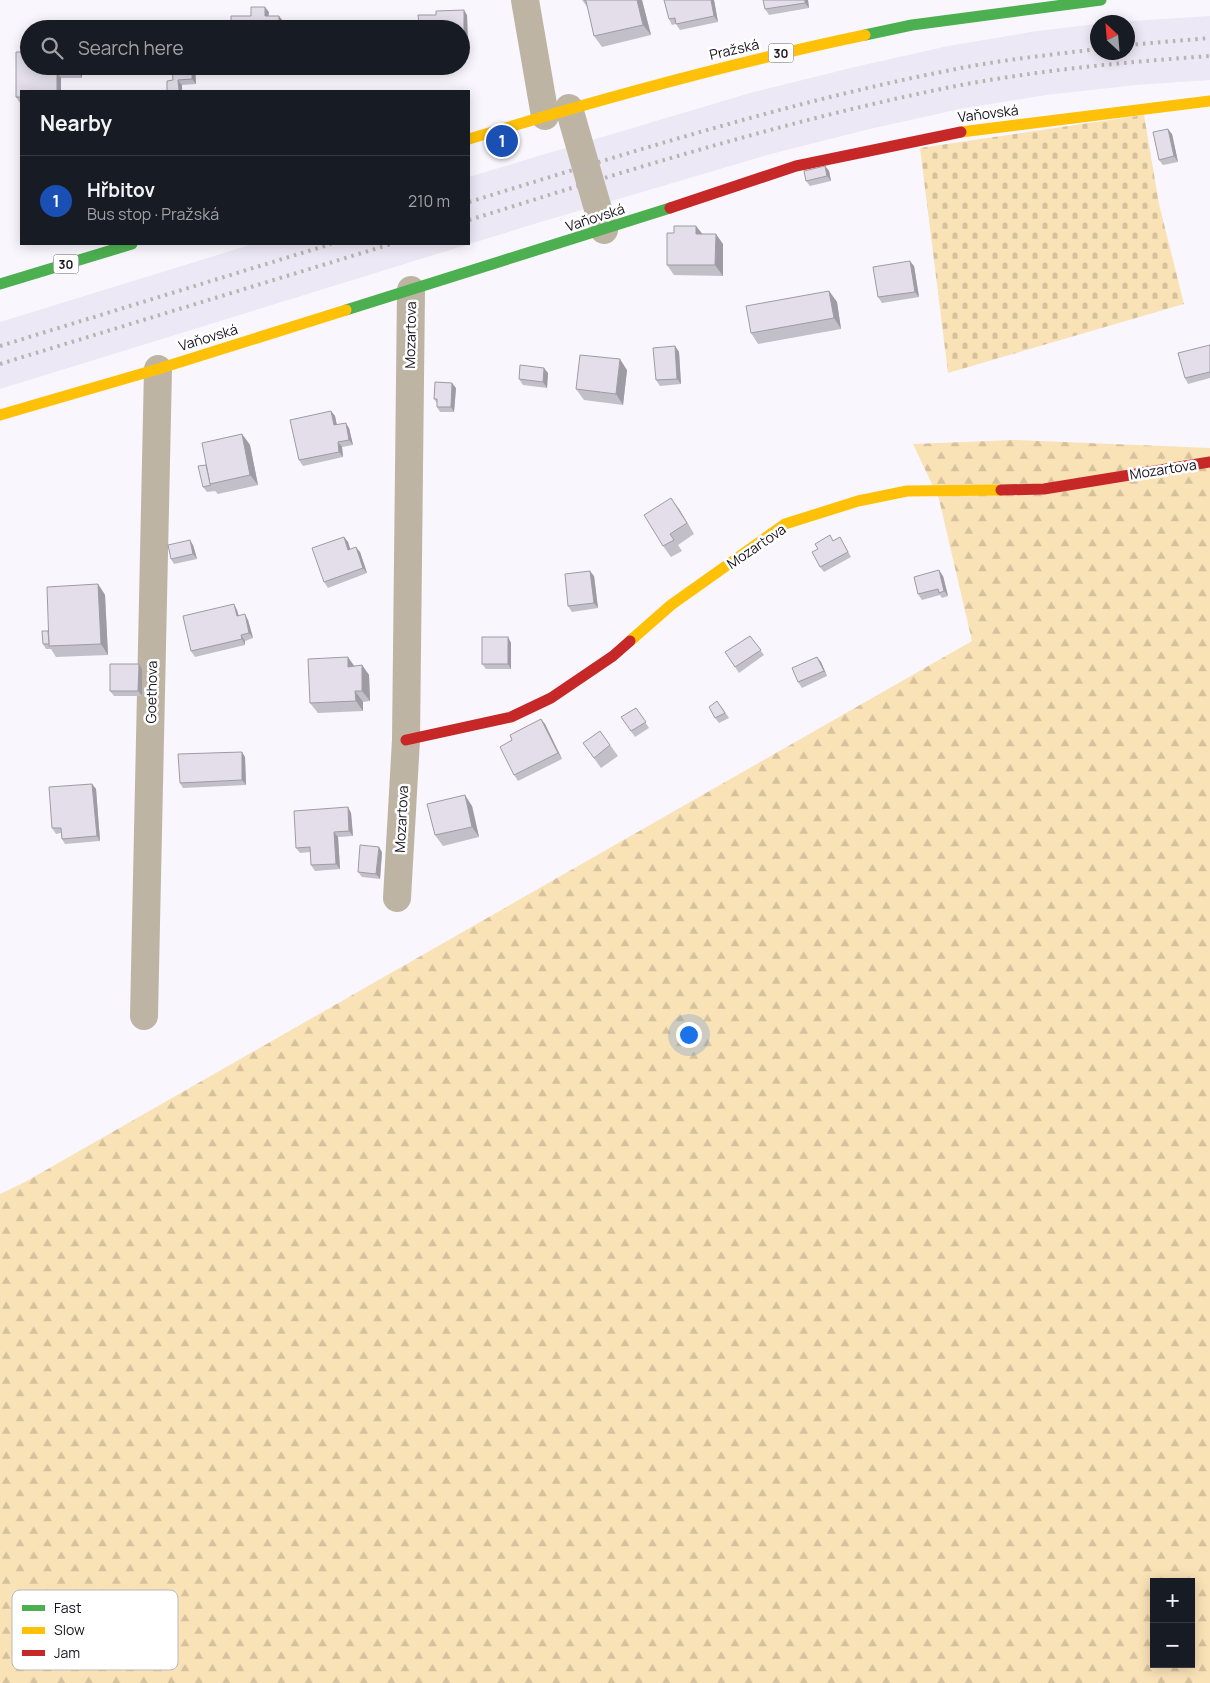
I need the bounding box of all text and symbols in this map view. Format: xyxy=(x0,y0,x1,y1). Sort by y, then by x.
north arrow xyxy=(1090,15,1135,60)
search box xyxy=(20,20,470,75)
icon: search xyxy=(38,34,66,62)
street label: Pražská xyxy=(707,34,761,64)
text: Search here xyxy=(78,35,184,61)
road number: 30 xyxy=(768,44,794,62)
street label: Vaňovská xyxy=(957,100,1019,126)
text: Nearby xyxy=(40,109,112,137)
pin: 1 xyxy=(486,122,518,160)
text: Hřbitov xyxy=(87,177,155,203)
text: 1 xyxy=(52,190,60,212)
text: 210 m xyxy=(408,190,450,212)
street label: Vaňovská xyxy=(563,199,627,235)
text: Bus stop · Pražská xyxy=(87,203,219,225)
road number: 30 xyxy=(54,254,78,274)
street label: Mozartova xyxy=(400,301,420,369)
street label: Vaňovská xyxy=(176,319,240,355)
street label: Mozartova xyxy=(1128,454,1198,484)
street label: Mozartova xyxy=(723,519,789,573)
street label: Goethova xyxy=(141,660,161,724)
street label: Mozartova xyxy=(390,785,412,853)
your location xyxy=(676,1022,702,1048)
map controls xyxy=(1150,1578,1195,1668)
button: + xyxy=(1150,1578,1195,1623)
legend xyxy=(12,1590,178,1670)
text: Fast xyxy=(54,1598,82,1617)
text: Slow xyxy=(54,1620,85,1639)
button: − xyxy=(1150,1623,1195,1668)
text: Jam xyxy=(54,1643,80,1662)

